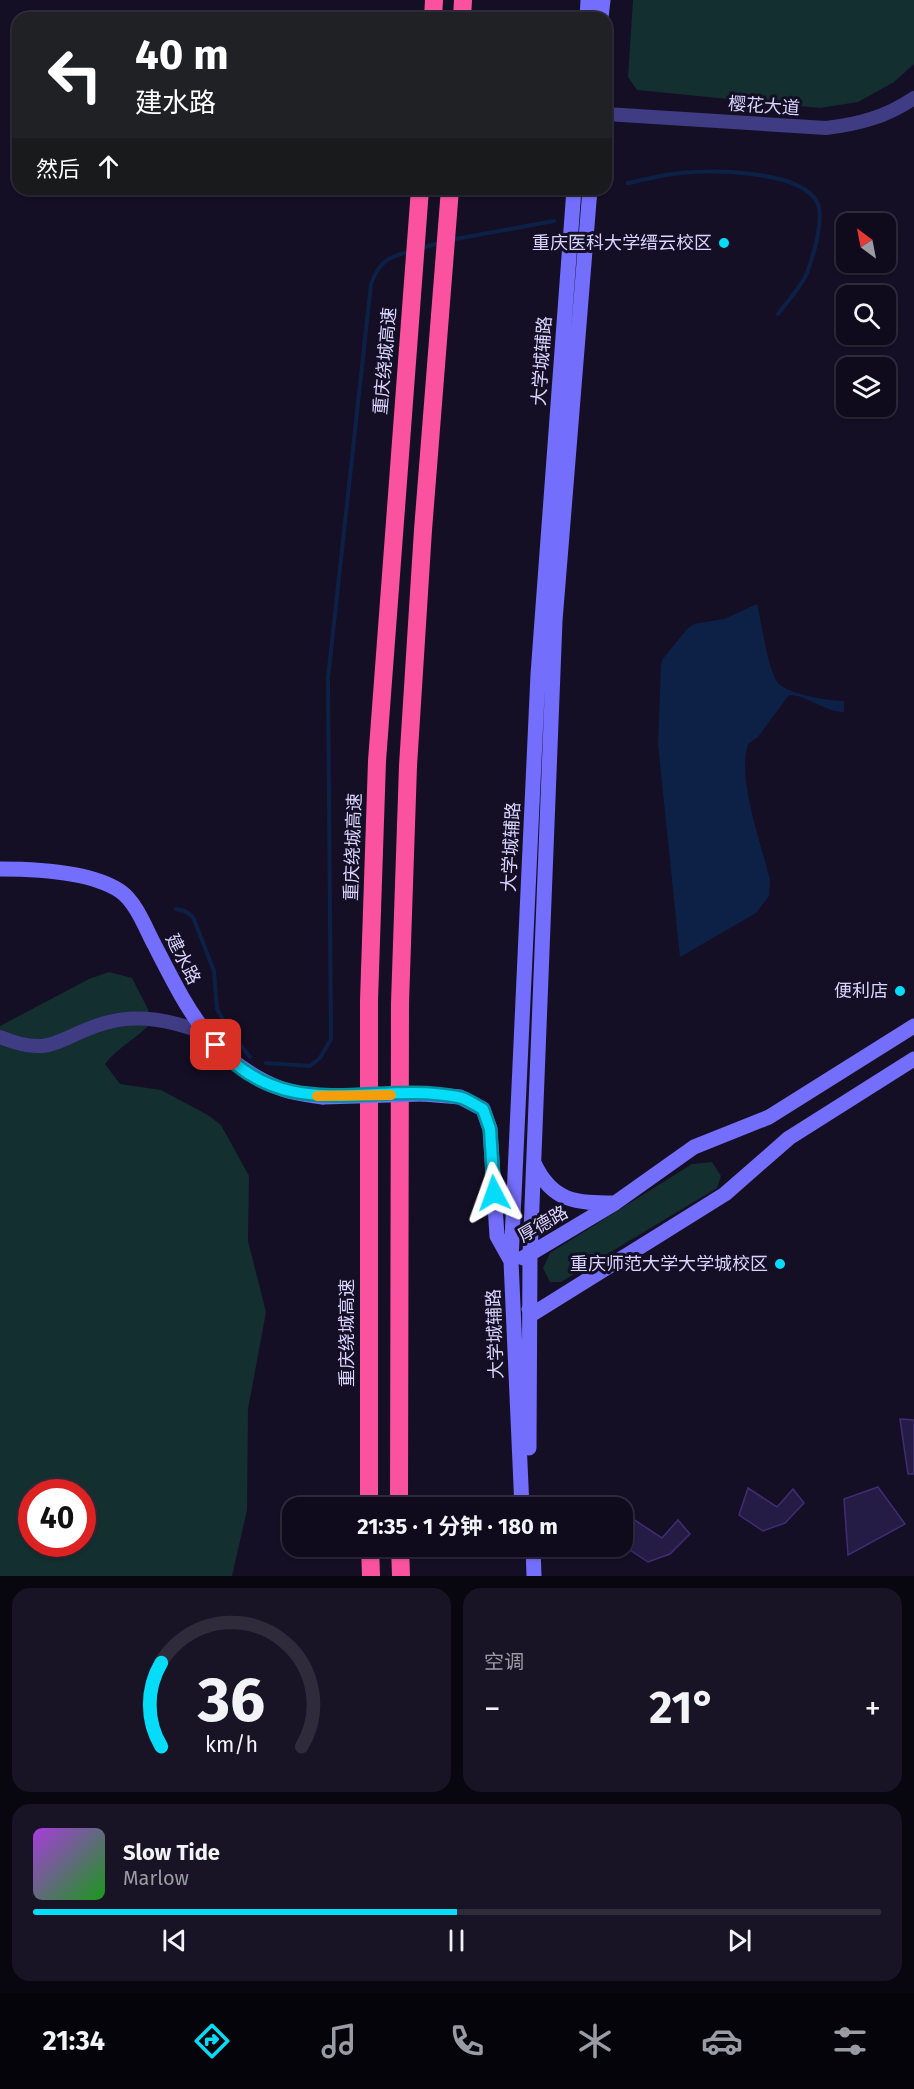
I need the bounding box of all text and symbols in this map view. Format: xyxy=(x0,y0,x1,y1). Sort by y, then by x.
text: 40 m xyxy=(135,30,229,80)
icon: left xyxy=(36,36,114,114)
text: 建水路 xyxy=(135,87,216,119)
street label: 樱花大道 xyxy=(727,93,801,119)
icon: ahead xyxy=(92,150,125,183)
text: 然后 xyxy=(36,156,80,183)
north arrow xyxy=(836,213,896,273)
map controls xyxy=(836,213,896,417)
place label: 重庆医科大学缙云校区 xyxy=(532,232,712,254)
marker: 重庆医科大学缙云校区 xyxy=(717,236,731,250)
button: search xyxy=(836,285,896,345)
street label: 重庆绕城高速 xyxy=(369,306,401,416)
street label: 大学城辅路 xyxy=(528,315,556,407)
button: layers xyxy=(836,357,896,417)
street label: 重庆绕城高速 xyxy=(340,793,366,901)
street label: 大学城辅路 xyxy=(498,801,524,893)
street label: 建水路 xyxy=(161,930,205,988)
place label: 便利店 xyxy=(834,980,888,1002)
marker: 便利店 xyxy=(893,984,907,998)
pin xyxy=(190,1019,241,1070)
icon: arrive xyxy=(199,1028,232,1061)
position arrow xyxy=(462,1161,526,1225)
street label: 厚德路 xyxy=(514,1201,572,1247)
place label: 重庆师范大学大学城校区 xyxy=(570,1253,768,1275)
marker: 重庆师范大学大学城校区 xyxy=(773,1257,787,1271)
street label: 重庆绕城高速 xyxy=(336,1279,358,1387)
street label: 大学城辅路 xyxy=(482,1289,508,1379)
speed limit sign: 40 xyxy=(18,1479,96,1557)
text: 21:35 · 1 分钟 · 180 m xyxy=(357,1513,558,1540)
text: 空调 xyxy=(484,1650,524,1674)
text: 36 xyxy=(197,1663,265,1738)
text: 21° xyxy=(649,1681,716,1735)
text: − xyxy=(484,1689,501,1729)
text: + xyxy=(865,1689,881,1729)
text: km/h xyxy=(205,1732,258,1758)
text: Slow Tide xyxy=(123,1839,220,1866)
text: Marlow xyxy=(123,1866,189,1890)
icon: previous xyxy=(158,1924,191,1957)
icon: pause xyxy=(440,1924,473,1957)
icon: next xyxy=(723,1924,756,1957)
icon: directions xyxy=(191,2020,233,2062)
icon: music xyxy=(318,2020,360,2062)
icon: phone xyxy=(446,2020,488,2062)
icon: climate xyxy=(574,2020,616,2062)
icon: car xyxy=(701,2020,743,2062)
icon: filters xyxy=(829,2020,871,2062)
text: 21:34 xyxy=(43,2025,105,2057)

